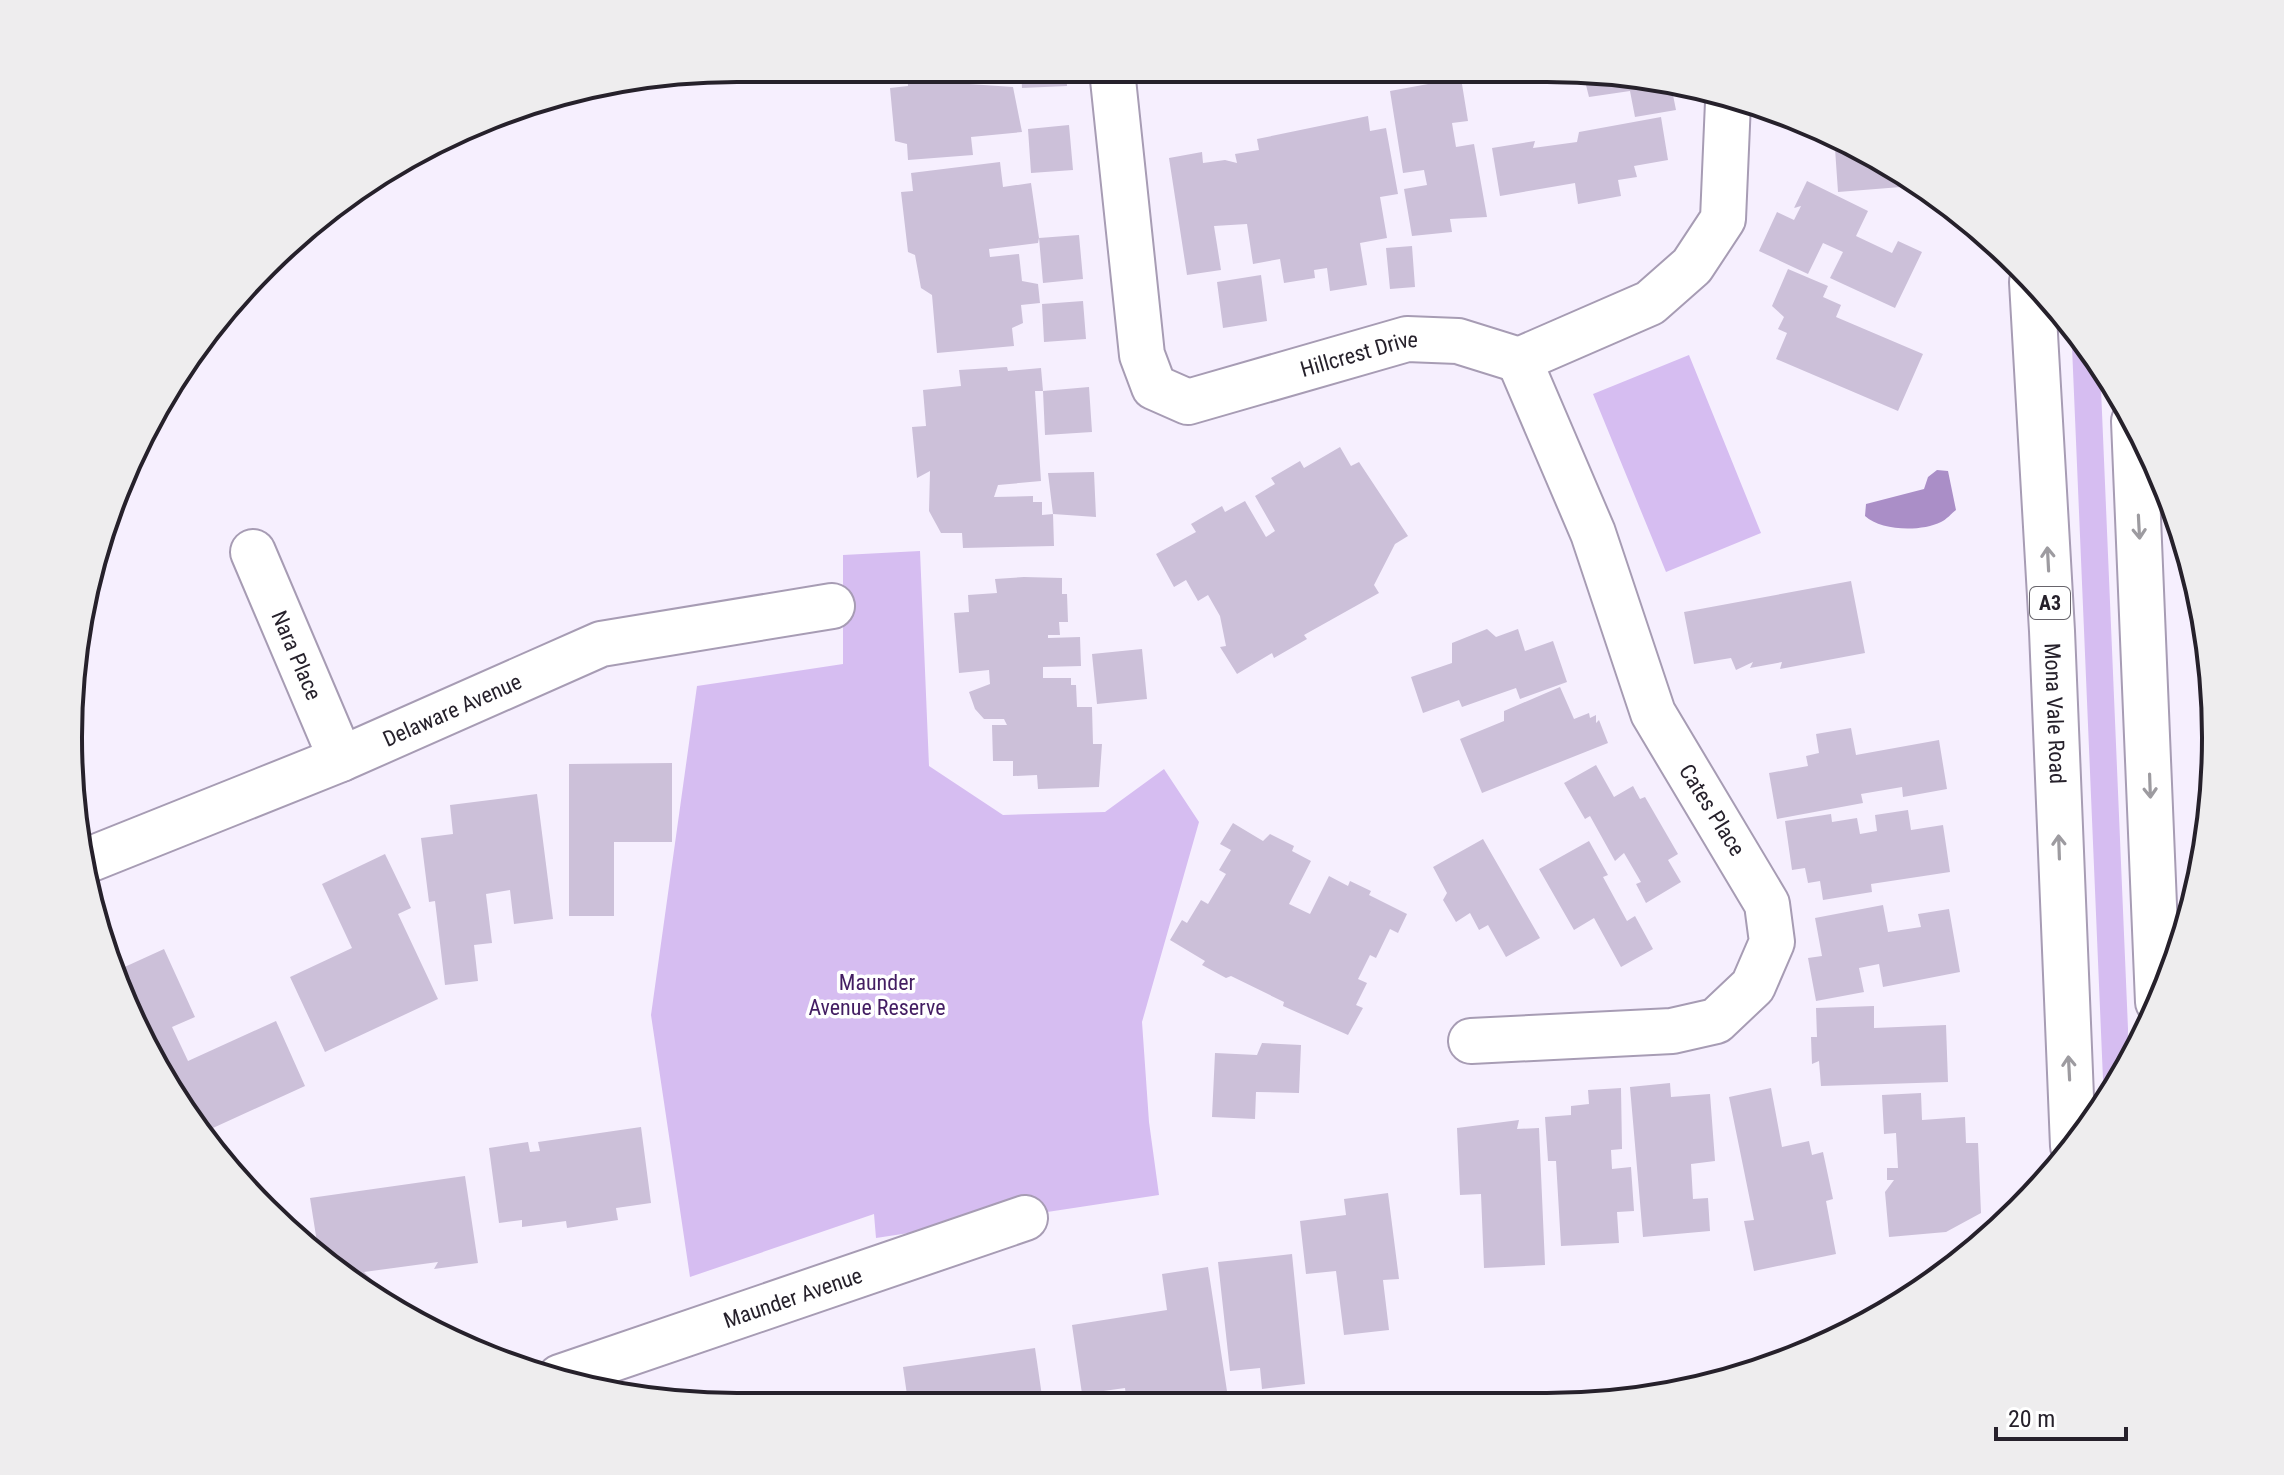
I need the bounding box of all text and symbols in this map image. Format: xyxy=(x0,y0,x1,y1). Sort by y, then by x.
street label: Hillcrest Drive xyxy=(1297,327,1418,382)
one-way arrow xyxy=(2132,513,2147,540)
one-way arrow xyxy=(2040,546,2055,573)
road number: A3 xyxy=(2030,587,2070,619)
street label: Nara Place xyxy=(267,607,327,703)
street label: Mona Vale Road xyxy=(2040,642,2071,784)
street label: Delaware Avenue xyxy=(379,668,525,751)
street label: Cates Place xyxy=(1674,760,1750,860)
one-way arrow xyxy=(2143,772,2158,799)
one-way arrow xyxy=(2051,834,2067,861)
park label: Maunder Avenue Reserve xyxy=(808,970,946,1020)
one-way arrow xyxy=(2062,1055,2077,1082)
street label: Maunder Avenue xyxy=(720,1262,865,1333)
scale bar xyxy=(1996,1391,2126,1441)
text: 20 m xyxy=(2008,1405,2055,1433)

